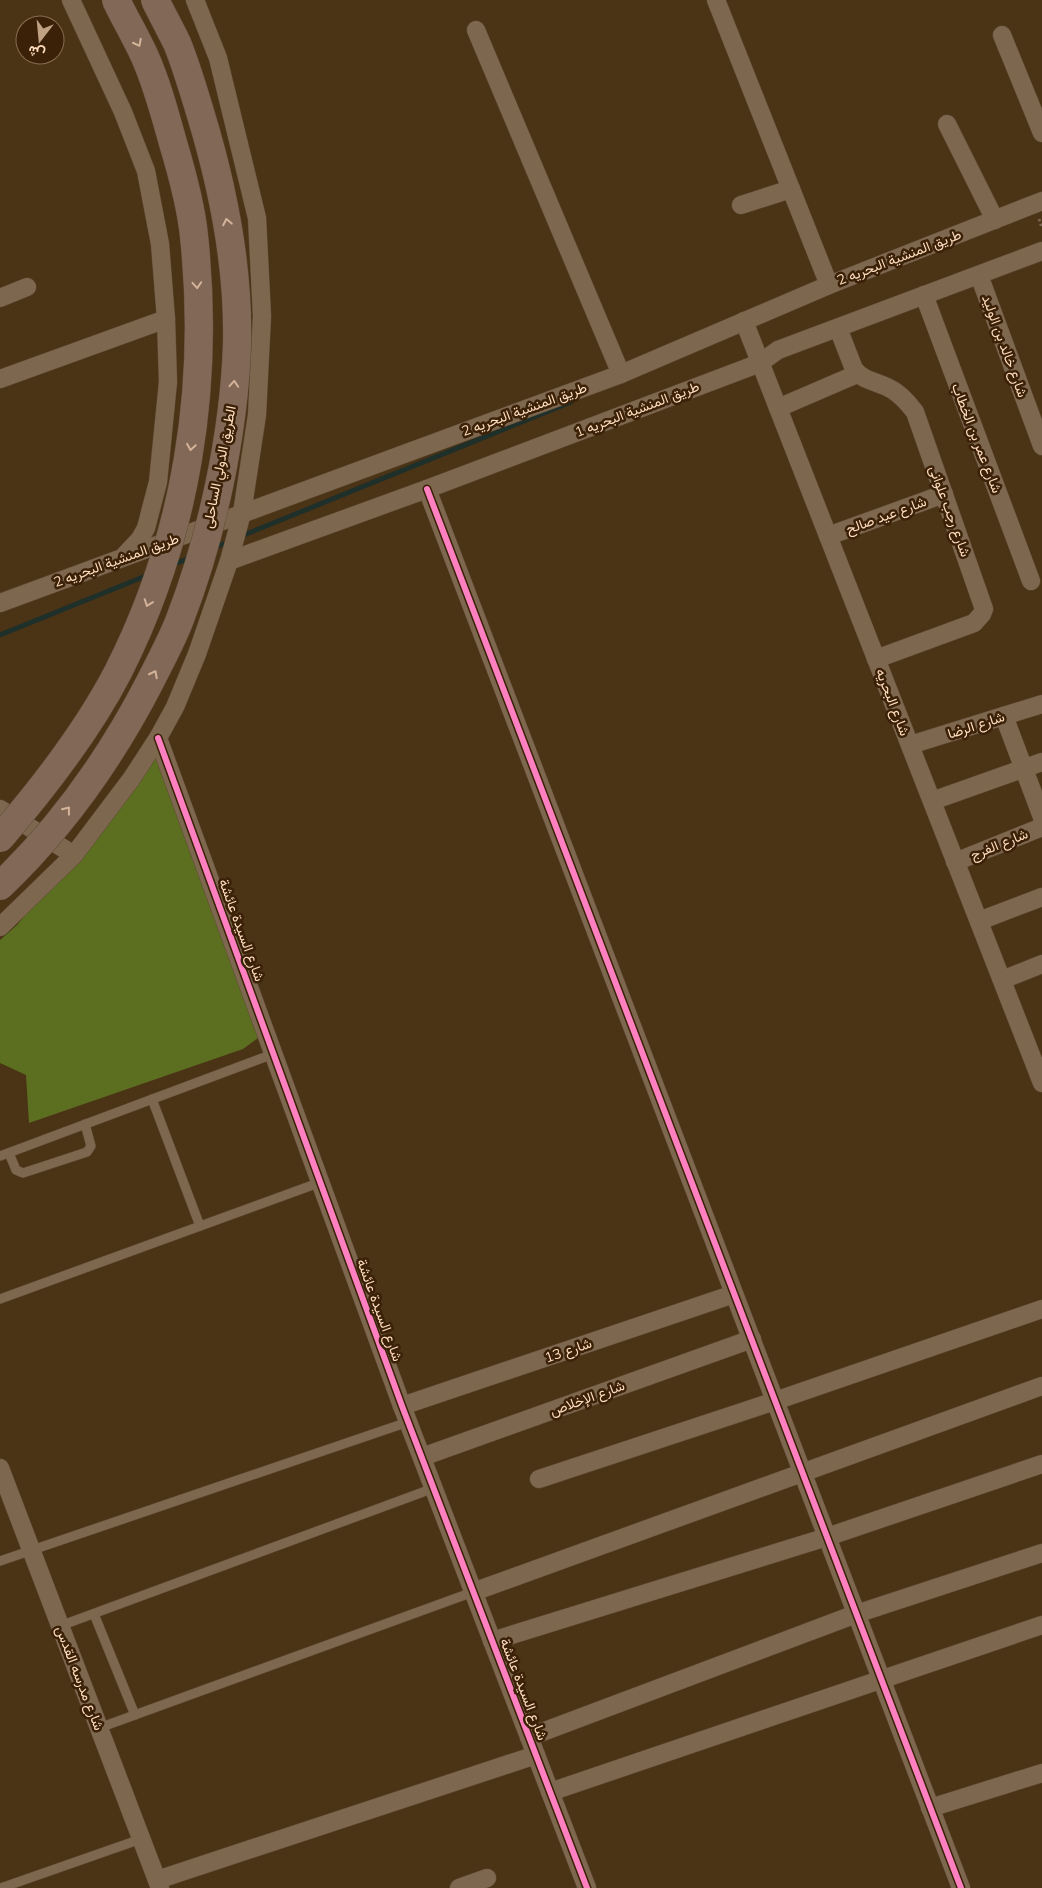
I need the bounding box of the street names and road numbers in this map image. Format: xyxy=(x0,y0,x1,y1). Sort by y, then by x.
street label: طريق المنشية البحريه 2 xyxy=(834,225,964,289)
street label: شارع خالد بن الوليد xyxy=(976,292,1032,400)
street label: طريق المنشية البحريه 1 xyxy=(572,377,702,441)
street label: طريق المنشية البحريه 2 xyxy=(459,378,589,440)
street label: شارع عمر بن الخطاب xyxy=(946,381,1006,496)
street label: الطريق الدولي الساحلى xyxy=(198,404,243,530)
street label: شارع رجب علوانى xyxy=(923,463,975,560)
street label: شارع عيد صالح xyxy=(843,492,929,540)
street label: طريق المنشية البحريه 2 xyxy=(51,529,181,591)
street label: شارع البحريه xyxy=(870,666,914,739)
street label: شارع الرضا xyxy=(945,707,1007,745)
street label: شارع الفرج xyxy=(967,824,1031,866)
street label: شارع السيدة عائشة xyxy=(213,876,269,984)
street label: شارع السيدة عائشة xyxy=(351,1256,407,1364)
street label: شارع 13 xyxy=(542,1334,595,1368)
street label: شارع الإخلاص xyxy=(547,1376,628,1422)
street label: شارع مدرسه القدس xyxy=(50,1623,108,1734)
street label: شارع السيدة عائشة xyxy=(494,1635,552,1743)

